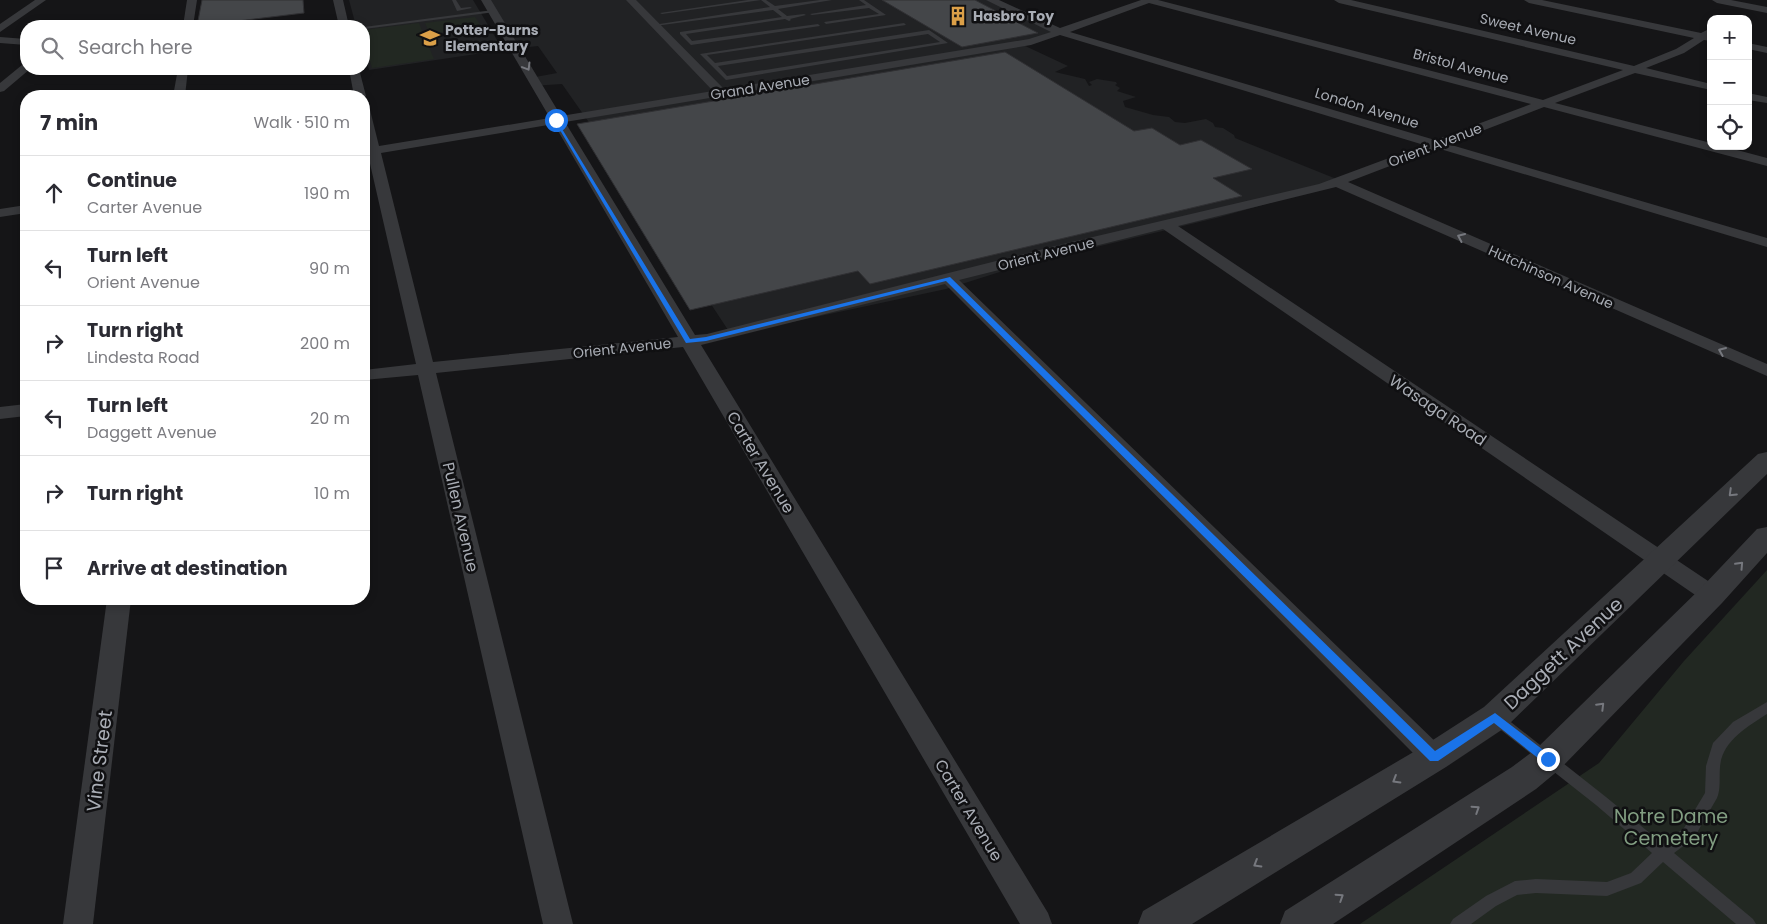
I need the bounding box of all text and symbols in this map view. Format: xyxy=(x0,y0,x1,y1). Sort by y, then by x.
building icon: Hasbro Toy xyxy=(947,5,969,27)
place label: Hasbro Toy xyxy=(973,6,1054,26)
street label: Sweet Avenue xyxy=(1478,8,1579,50)
map controls xyxy=(1707,15,1752,150)
button: + xyxy=(1707,15,1752,60)
search box xyxy=(20,20,370,75)
place label: Potter-Burns Elementary xyxy=(445,20,539,56)
school or university icon: Potter-Burns Elementary xyxy=(419,27,441,49)
icon: search xyxy=(38,34,66,62)
text: Search here xyxy=(78,34,192,61)
street label: Bristol Avenue xyxy=(1411,44,1511,88)
button: − xyxy=(1707,60,1752,105)
one-way arrow xyxy=(520,62,530,71)
street label: Grand Avenue xyxy=(709,69,811,105)
street label: London Avenue xyxy=(1313,83,1422,133)
button: locate xyxy=(1707,105,1752,150)
text: 7 min xyxy=(40,108,98,137)
route start xyxy=(545,109,568,132)
text: Walk · 510 m xyxy=(253,111,350,134)
street label: Orient Avenue xyxy=(1385,118,1485,172)
text: Continue xyxy=(87,167,177,194)
icon: ahead xyxy=(40,179,68,207)
text: 190 m xyxy=(304,182,350,205)
text: Carter Avenue xyxy=(87,196,202,219)
street label: Orient Avenue xyxy=(996,232,1097,276)
one-way arrow xyxy=(1457,233,1466,244)
street label: Hutchinson Avenue xyxy=(1485,240,1617,314)
text: Turn left xyxy=(87,242,168,269)
icon: left xyxy=(40,254,68,282)
text: 90 m xyxy=(309,257,350,280)
text: Orient Avenue xyxy=(87,271,200,294)
text: Turn right xyxy=(87,317,183,344)
icon: right xyxy=(40,329,68,357)
text: 200 m xyxy=(300,332,350,355)
street label: Orient Avenue xyxy=(572,333,672,363)
text: Lindesta Road xyxy=(87,346,200,369)
one-way arrow xyxy=(1718,347,1727,358)
street label: Wasaga Road xyxy=(1384,369,1491,452)
text: Turn left xyxy=(87,392,168,419)
icon: left xyxy=(40,404,68,432)
text: 20 m xyxy=(310,407,350,430)
street label: Carter Avenue xyxy=(721,407,800,518)
text: Daggett Avenue xyxy=(87,421,217,444)
street label: Pullen Avenue xyxy=(437,460,484,574)
icon: right xyxy=(40,479,68,507)
text: Turn right xyxy=(87,480,183,507)
text: 10 m xyxy=(314,482,350,505)
one-way arrow xyxy=(1728,487,1737,496)
icon: arrive xyxy=(40,554,68,582)
text: Arrive at destination xyxy=(87,555,288,582)
one-way arrow xyxy=(1734,562,1743,571)
street label: Daggett Avenue xyxy=(1498,591,1629,716)
one-way arrow xyxy=(1595,703,1604,712)
street label: Vine Street xyxy=(80,709,119,813)
route end xyxy=(1537,748,1560,771)
street label: Carter Avenue xyxy=(929,755,1008,866)
one-way arrow xyxy=(1393,773,1402,783)
park label: Notre Dame Cemetery xyxy=(1614,803,1728,852)
one-way arrow xyxy=(1470,806,1480,815)
one-way arrow xyxy=(1254,857,1263,867)
one-way arrow xyxy=(1334,894,1343,904)

